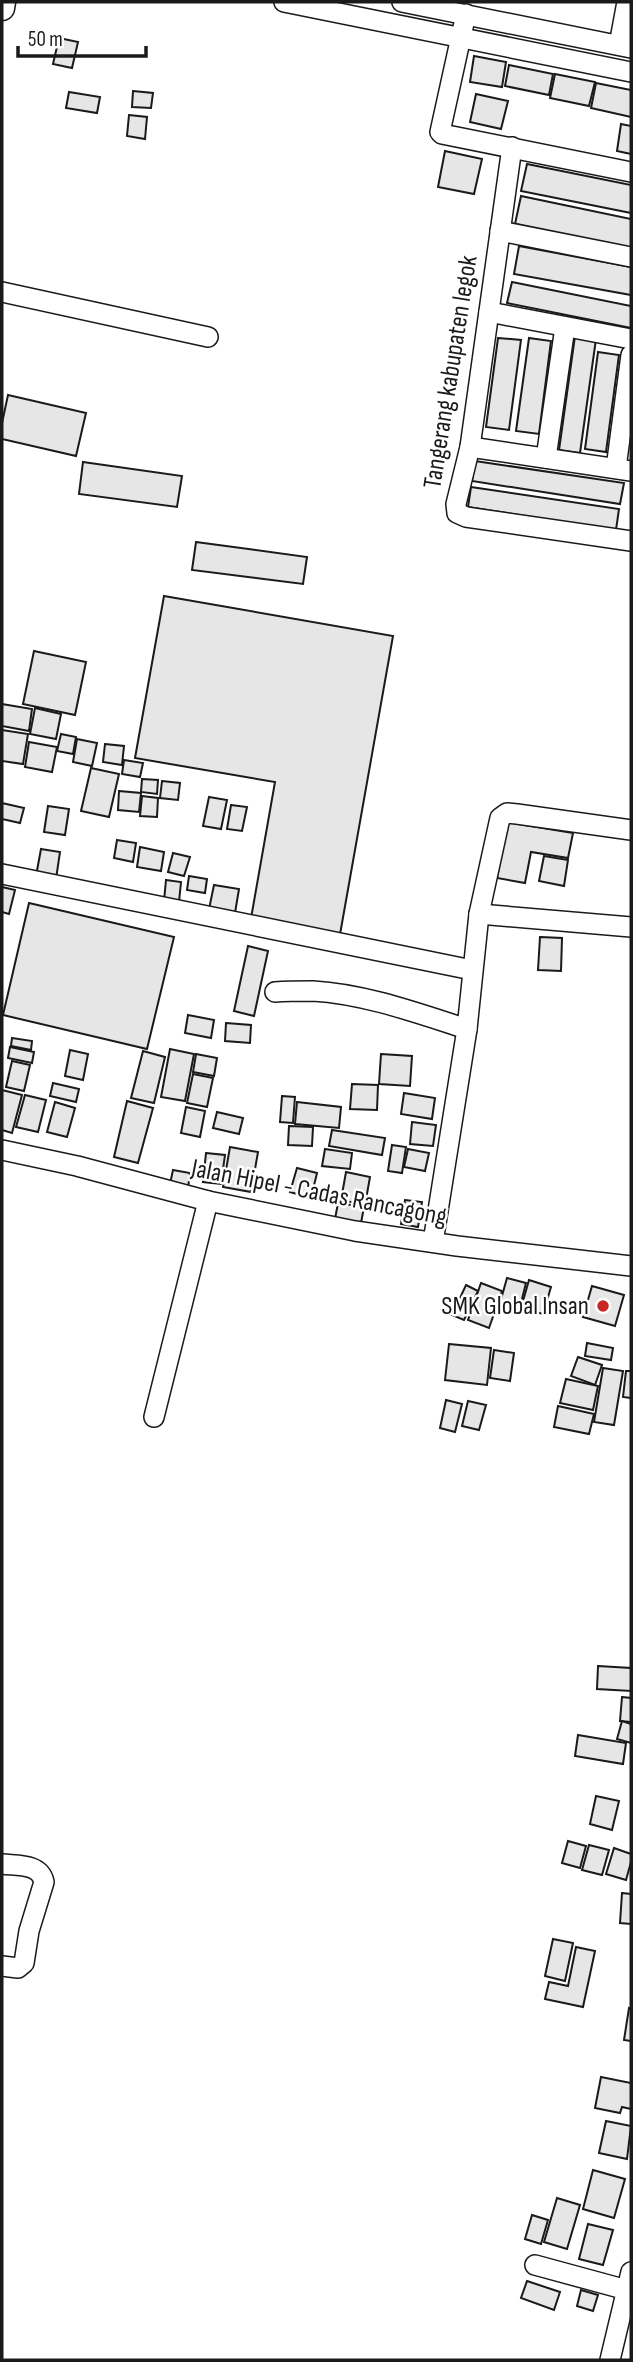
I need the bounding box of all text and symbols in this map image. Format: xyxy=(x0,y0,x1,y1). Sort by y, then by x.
scale bar xyxy=(18,14,145,58)
text: 50 m xyxy=(28,27,63,52)
street label: Tangerang kabupaten legok xyxy=(417,253,485,491)
street label: Jalan Hipel - Cadas Rancagong xyxy=(188,1153,449,1233)
place label: SMK Global Insan xyxy=(441,1291,589,1322)
marker: SMK Global Insan xyxy=(595,1298,611,1314)

